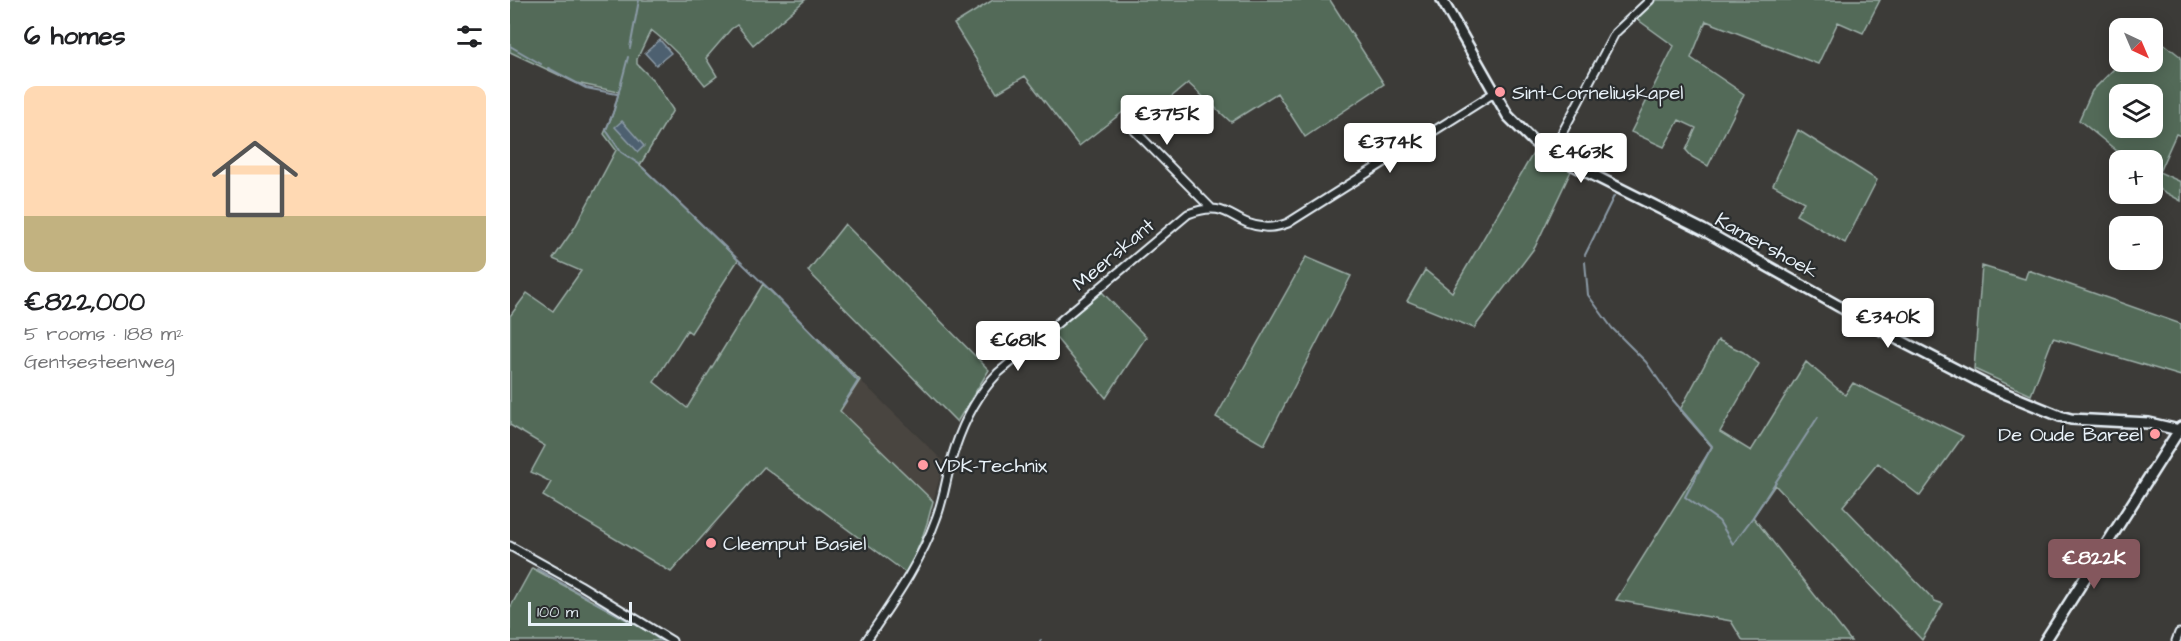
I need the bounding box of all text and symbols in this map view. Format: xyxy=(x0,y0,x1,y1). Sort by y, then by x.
text: 6 homes xyxy=(24,18,126,54)
north arrow xyxy=(2109,18,2163,72)
map controls xyxy=(2109,18,2163,270)
icon: filters xyxy=(453,20,486,53)
place label: Sint-Corneliuskapel xyxy=(1512,79,1683,107)
button: layers xyxy=(2109,84,2163,138)
marker: Sint-Corneliuskapel xyxy=(1493,85,1507,99)
pin: €375K xyxy=(1125,95,1209,146)
text: €375K xyxy=(1135,100,1199,128)
pin: €374K xyxy=(1348,123,1432,174)
icon: home xyxy=(201,125,309,233)
text: €374K xyxy=(1358,128,1422,156)
pin: €463K xyxy=(1539,133,1623,184)
text: €463K xyxy=(1549,138,1613,166)
button: + xyxy=(2109,150,2163,204)
street label: Kamershoek xyxy=(1710,206,1823,286)
street label: Meerskant xyxy=(1066,212,1161,298)
button: − xyxy=(2109,216,2163,270)
text: €822,000 xyxy=(24,284,145,320)
pin: €340K xyxy=(1846,298,1930,349)
text: €340K xyxy=(1856,303,1920,331)
text: 5 rooms · 188 m² xyxy=(24,320,184,348)
pin: €681K xyxy=(976,321,1060,372)
text: €681K xyxy=(990,326,1046,354)
text: Gentsesteenweg xyxy=(24,348,175,376)
place label: De Oude Bareel xyxy=(1998,421,2143,449)
marker: De Oude Bareel xyxy=(2148,427,2162,441)
place label: VDK-Technix xyxy=(935,452,1048,480)
marker: VDK-Technix xyxy=(916,458,930,472)
place label: Cleemput Basiel xyxy=(723,530,866,558)
marker: Cleemput Basiel xyxy=(704,536,718,550)
pin: €822K xyxy=(2052,539,2136,590)
text: €822K xyxy=(2062,544,2126,572)
scale bar xyxy=(528,599,632,626)
text: 100 m xyxy=(537,601,578,623)

